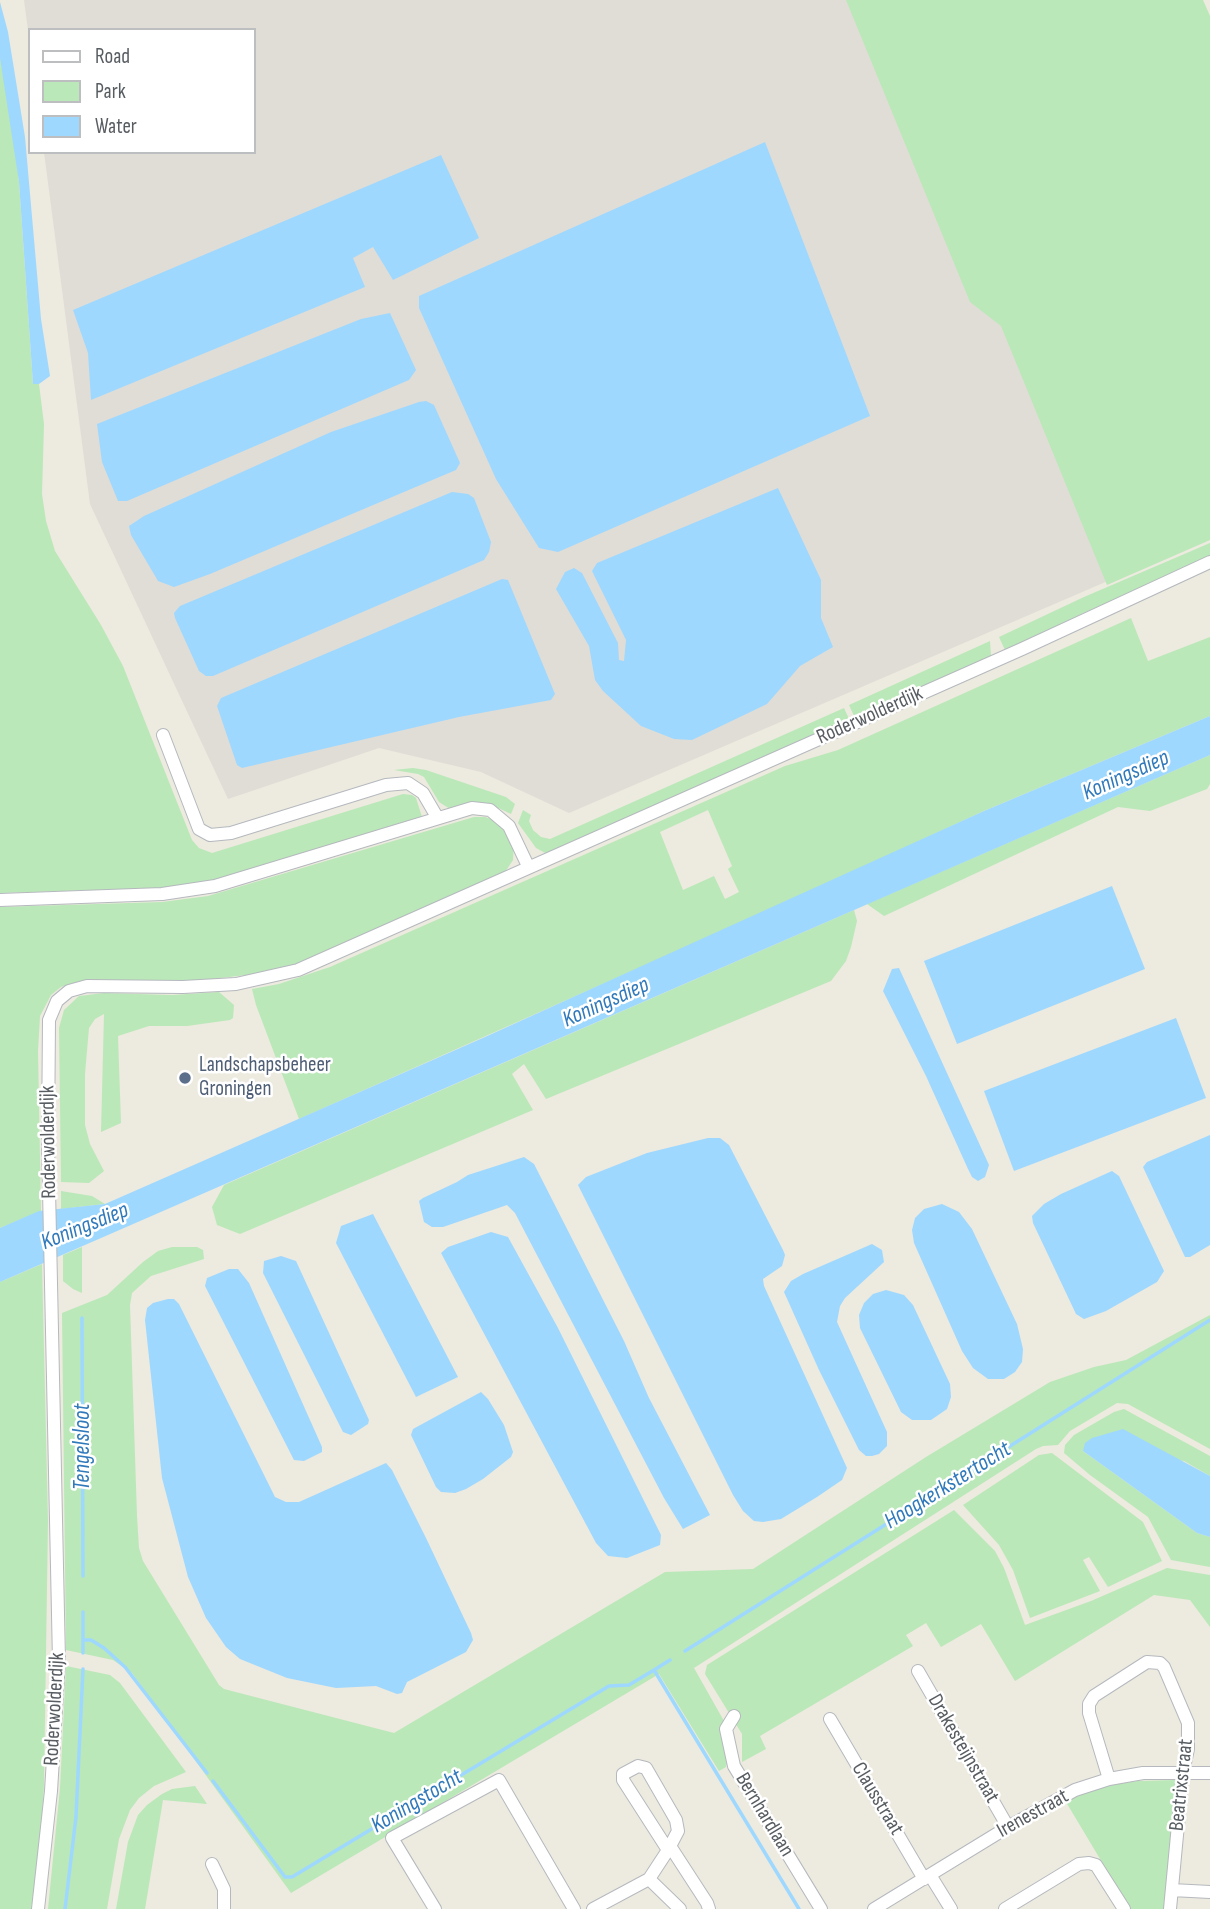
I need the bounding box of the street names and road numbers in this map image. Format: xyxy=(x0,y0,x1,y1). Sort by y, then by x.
street label: Roderwolderdijk xyxy=(813,681,927,751)
street label: Roderwolderdijk xyxy=(35,1085,63,1199)
street label: Roderwolderdijk xyxy=(39,1652,71,1766)
street label: Drakesteijnstraat xyxy=(922,1690,1004,1808)
street label: Beatrixstraat xyxy=(1165,1738,1199,1832)
street label: Clausstraat xyxy=(845,1758,909,1840)
street label: Bernhardlaan xyxy=(729,1768,799,1862)
street label: Irenestraat xyxy=(993,1784,1073,1844)

